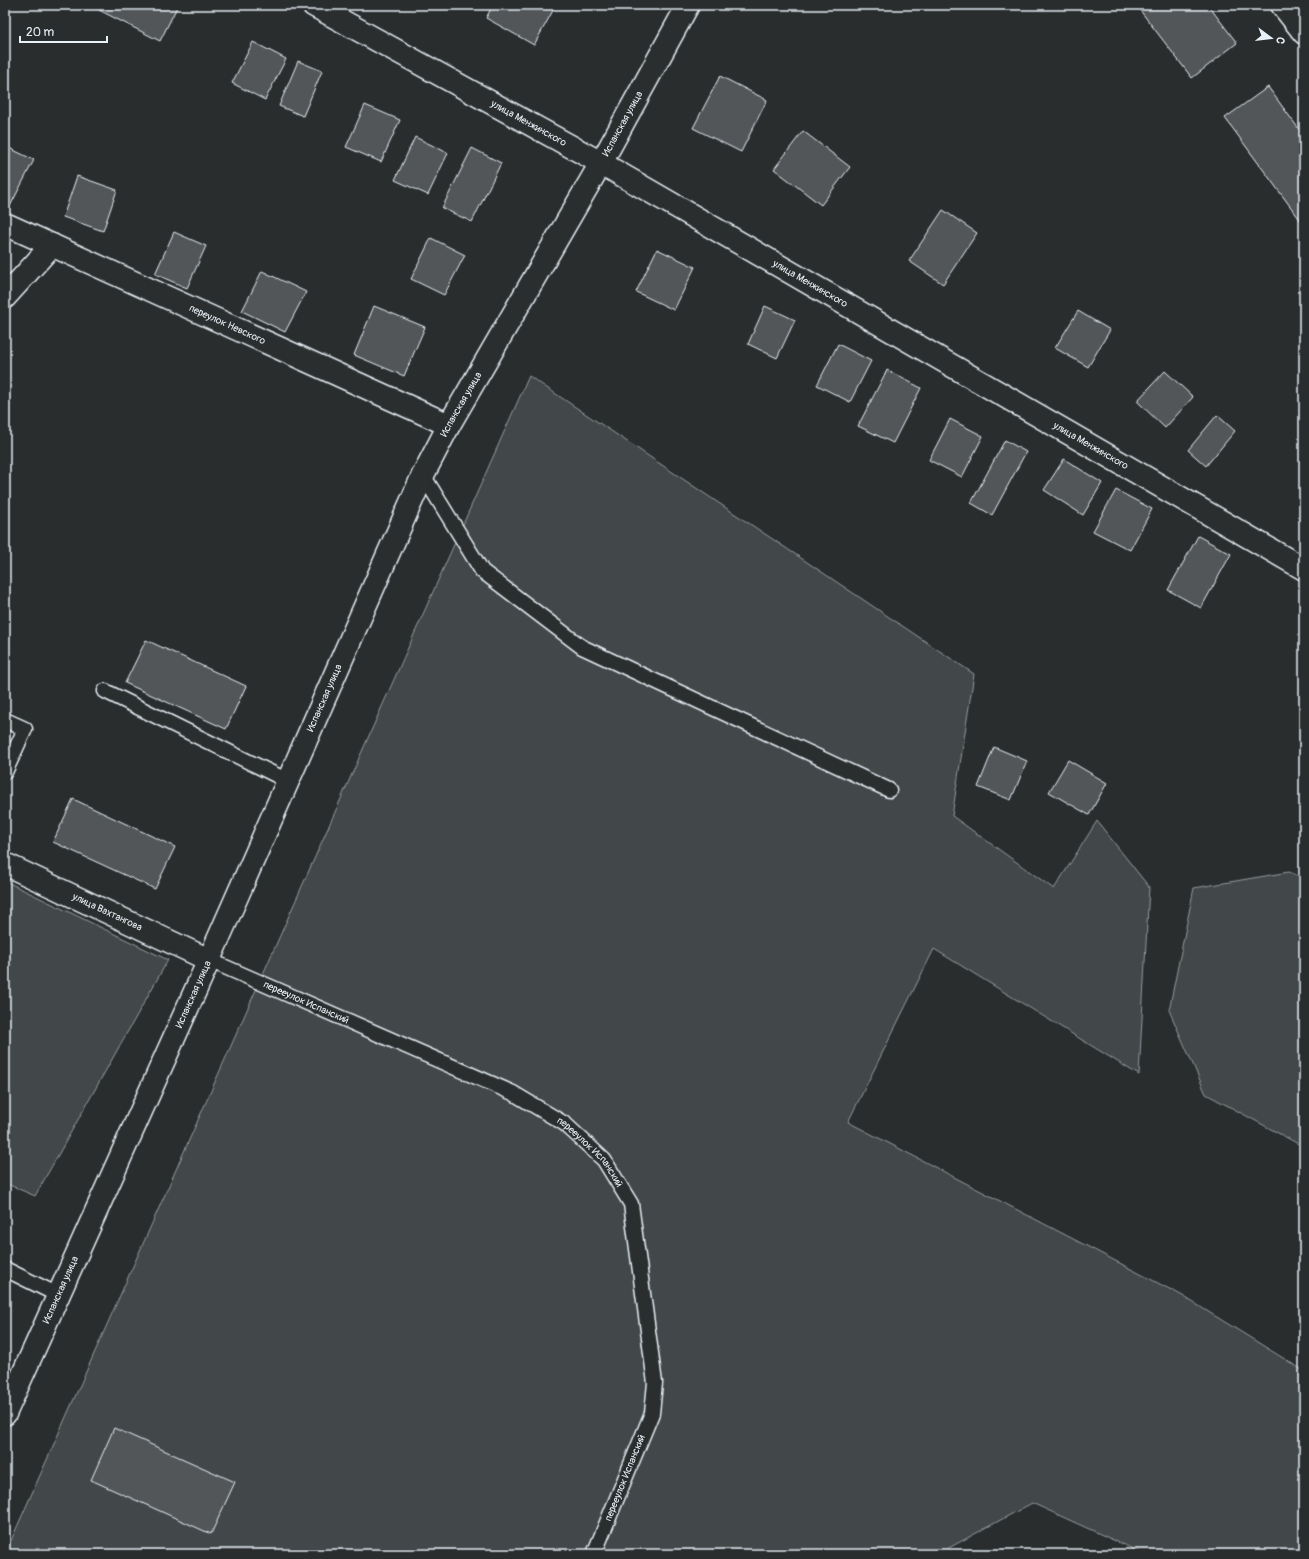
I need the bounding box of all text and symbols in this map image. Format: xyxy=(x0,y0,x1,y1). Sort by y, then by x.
scale bar xyxy=(20,18,107,44)
north arrow xyxy=(1251,18,1291,58)
text: 20 m xyxy=(26,25,55,40)
text: С xyxy=(1273,35,1287,46)
street label: Испанская улица xyxy=(600,89,646,158)
street label: улица Менжинского xyxy=(488,97,569,149)
street label: улица Менжинского xyxy=(770,257,850,310)
street label: переулок Невского xyxy=(187,302,268,347)
street label: Испанская улица xyxy=(438,370,485,439)
street label: улица Менжинского xyxy=(1050,419,1131,472)
street label: Испанская улица xyxy=(304,662,345,734)
street label: улица Вахтангова xyxy=(70,890,144,934)
street label: Испанская улица xyxy=(173,959,214,1030)
street label: перееулок Испанский xyxy=(261,978,351,1027)
street label: перееулок Испанский xyxy=(555,1114,625,1189)
street label: Испанская улица xyxy=(40,1254,81,1326)
street label: перееулок Испанский xyxy=(602,1433,648,1523)

